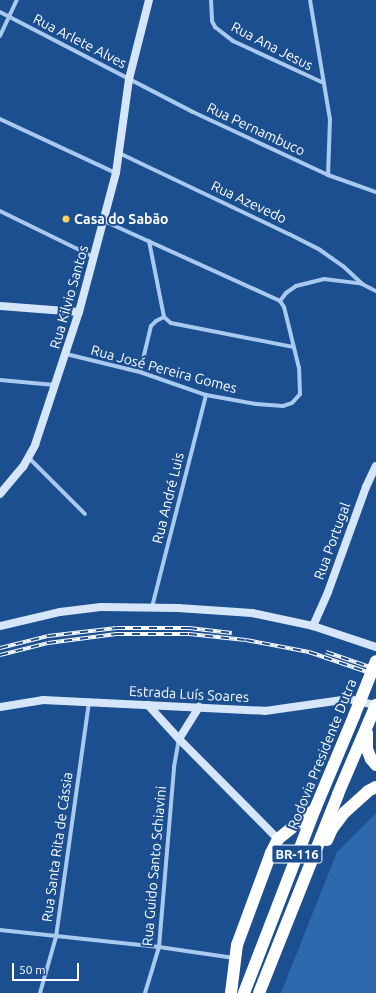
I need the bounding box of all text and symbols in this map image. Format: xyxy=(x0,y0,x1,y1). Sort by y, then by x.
street label: Rua Arlete Alves xyxy=(30,10,130,72)
street label: Rua Ana Jesus xyxy=(228,18,316,74)
street label: Rua Pernambuco xyxy=(204,99,308,159)
street label: Rua Azevedo xyxy=(209,177,289,227)
place label: Casa do Sabão xyxy=(74,211,168,227)
marker: Casa do Sabão xyxy=(61,214,71,224)
street label: Rua Kilvio Santos xyxy=(46,243,92,351)
street label: Rua José Pereira Gomes xyxy=(89,341,239,397)
street label: Rua André Luis xyxy=(149,451,187,545)
street label: Rua Portugal xyxy=(310,500,354,582)
street label: Rodovia Presidente Dutra xyxy=(284,676,360,832)
street label: Estrada Luís Soares xyxy=(129,682,249,706)
street label: Rua Santa Rita de Cássia xyxy=(38,771,76,923)
street label: Rua Guido Santo Schiavini xyxy=(139,785,169,947)
road number: BR-116 xyxy=(271,843,323,865)
scale bar xyxy=(14,955,81,981)
text: 50 m xyxy=(19,963,46,976)

